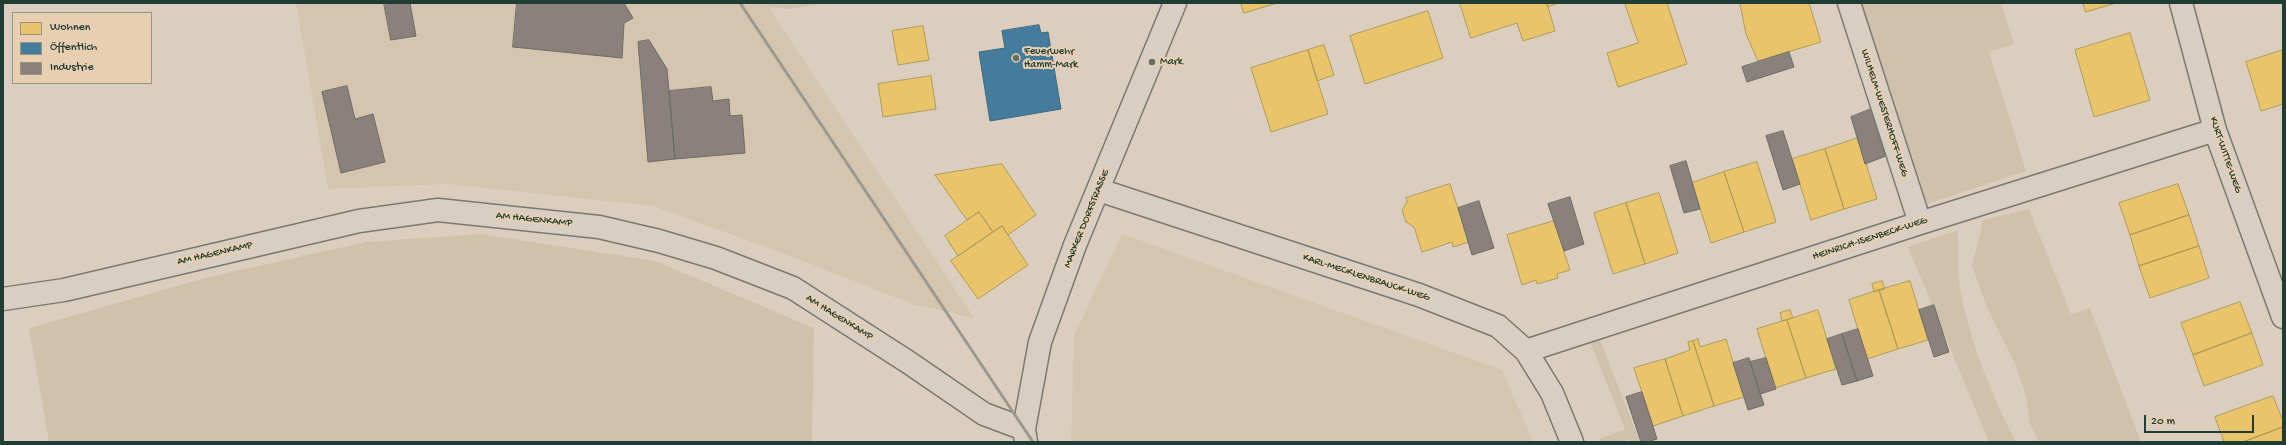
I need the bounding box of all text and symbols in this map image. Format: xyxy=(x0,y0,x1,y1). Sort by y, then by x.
legend xyxy=(12,12,152,84)
text: Wohnen xyxy=(50,21,90,35)
text: Öffentlich xyxy=(50,41,97,55)
place label: Feuerwehr Hamm-Mark xyxy=(1024,45,1078,71)
street label: WILHELM-WESTERHOFF-WEG xyxy=(1857,48,1911,178)
marker: Feuerwehr Hamm-Mark xyxy=(1011,53,1021,63)
place label: Mark xyxy=(1160,55,1183,69)
marker: Mark xyxy=(1147,57,1157,67)
text: Industrie xyxy=(50,61,94,75)
street label: KURT-WITTE-WEG xyxy=(2206,115,2244,195)
street label: MARKER DORFSTRASSE xyxy=(1061,168,1113,270)
street label: AM HAGENKAMP xyxy=(495,209,573,231)
street label: HEINRICH-ISENBECK-WEG xyxy=(1811,214,1929,264)
street label: AM HAGENKAMP xyxy=(176,239,254,269)
street label: KARL-MECKLENBRAUCK-WEG xyxy=(1301,251,1431,305)
street label: AM HAGENKAMP xyxy=(803,292,875,344)
scale bar xyxy=(2146,407,2256,433)
text: 20 m xyxy=(2151,415,2175,429)

